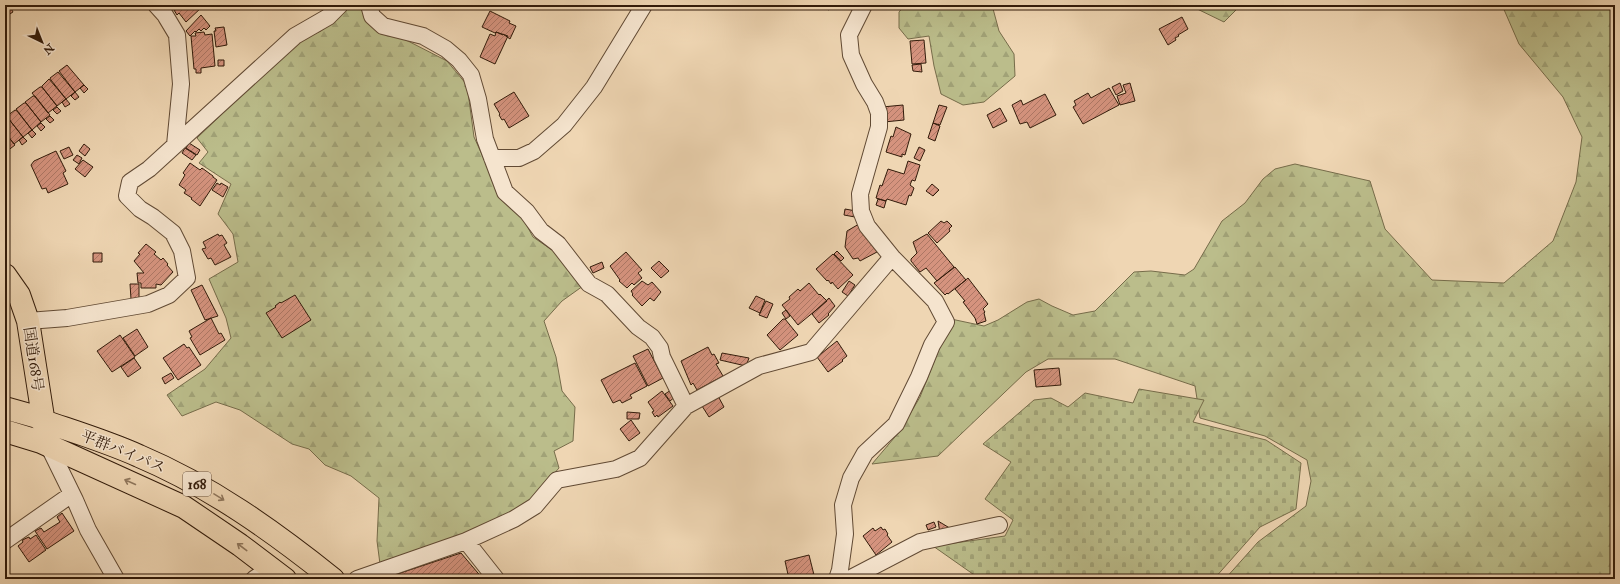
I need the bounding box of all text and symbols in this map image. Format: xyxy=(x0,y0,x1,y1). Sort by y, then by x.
north arrow xyxy=(22,22,62,62)
text: N xyxy=(40,40,57,58)
street label: 国道168号 xyxy=(19,326,47,392)
street label: 平群バイパス xyxy=(78,426,168,478)
road number: 168 xyxy=(183,472,211,496)
one-way arrow xyxy=(125,478,137,485)
one-way arrow xyxy=(213,494,225,502)
one-way arrow xyxy=(237,543,248,551)

